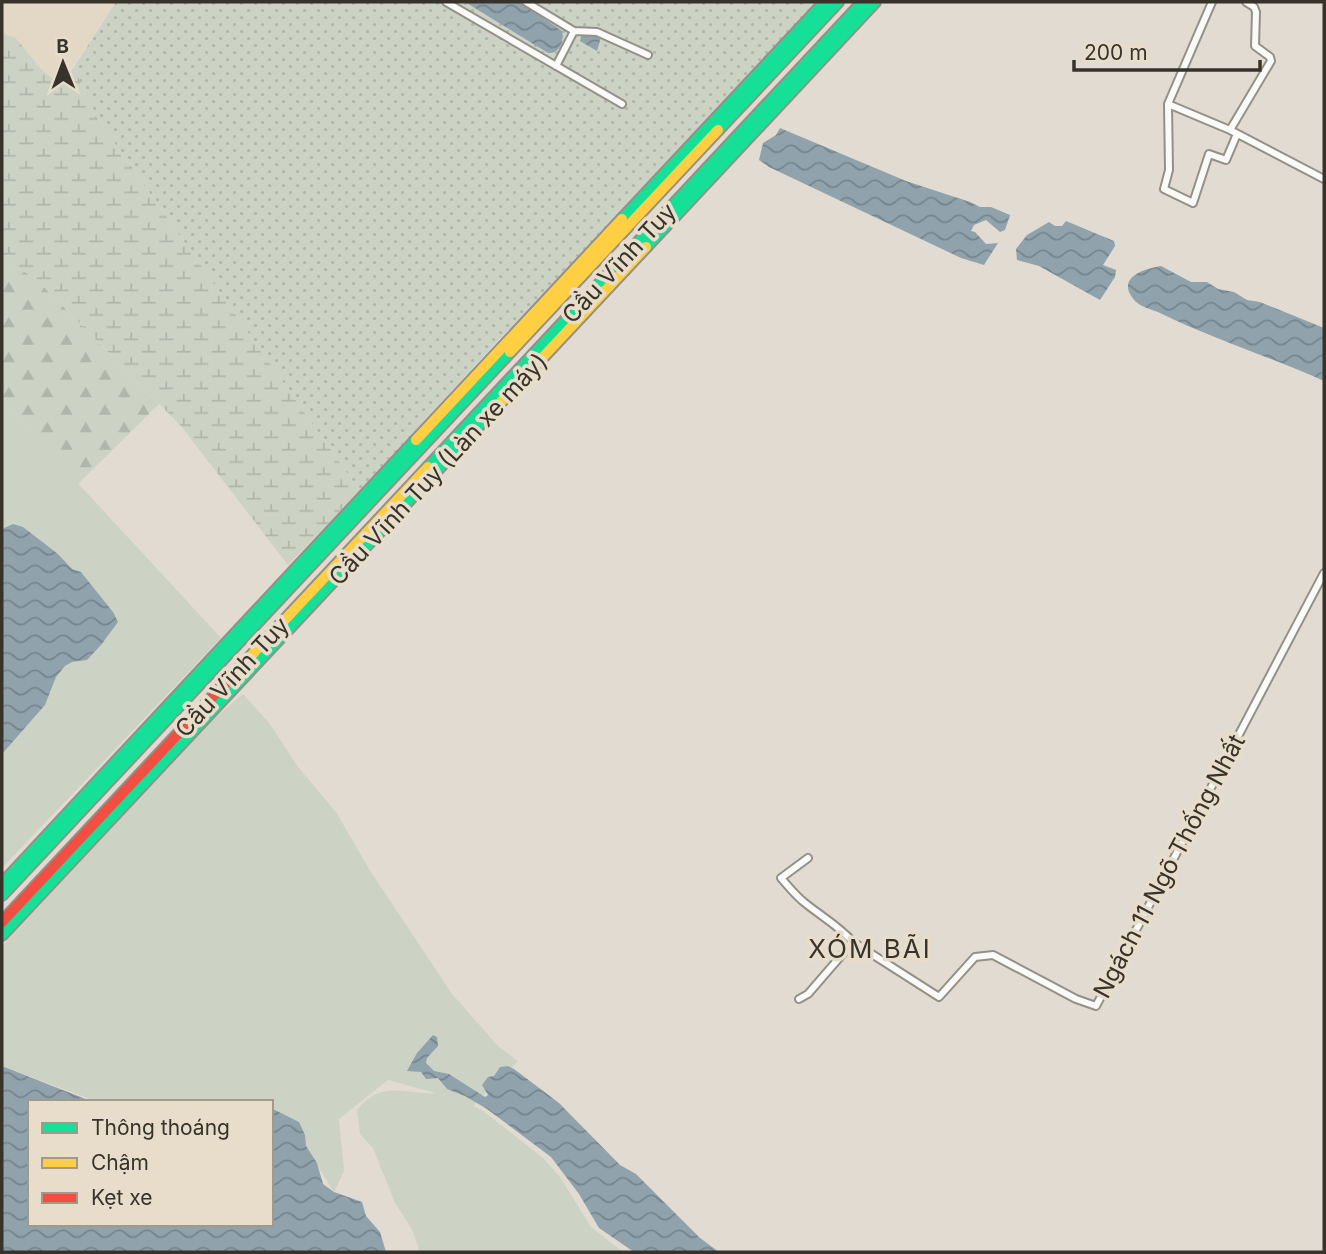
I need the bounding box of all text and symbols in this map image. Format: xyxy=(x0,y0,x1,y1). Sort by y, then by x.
north arrow xyxy=(28,28,98,98)
scale bar xyxy=(1074,28,1260,72)
text: B xyxy=(56,35,69,58)
text: 200 m xyxy=(1084,40,1148,65)
street label: Cầu Vĩnh Tuy xyxy=(556,197,682,329)
street label: Cầu Vĩnh Tuy (Làn xe máy) xyxy=(323,347,553,591)
street label: Cầu Vĩnh Tuy xyxy=(169,611,295,743)
street label: Ngách 11 Ngõ Thống Nhất xyxy=(1087,729,1251,1003)
district label: XÓM BÃI xyxy=(808,933,932,964)
legend xyxy=(28,1100,273,1226)
text: Thông thoáng xyxy=(91,1115,230,1140)
text: Chậm xyxy=(91,1150,149,1175)
text: Kẹt xe xyxy=(91,1185,153,1210)

